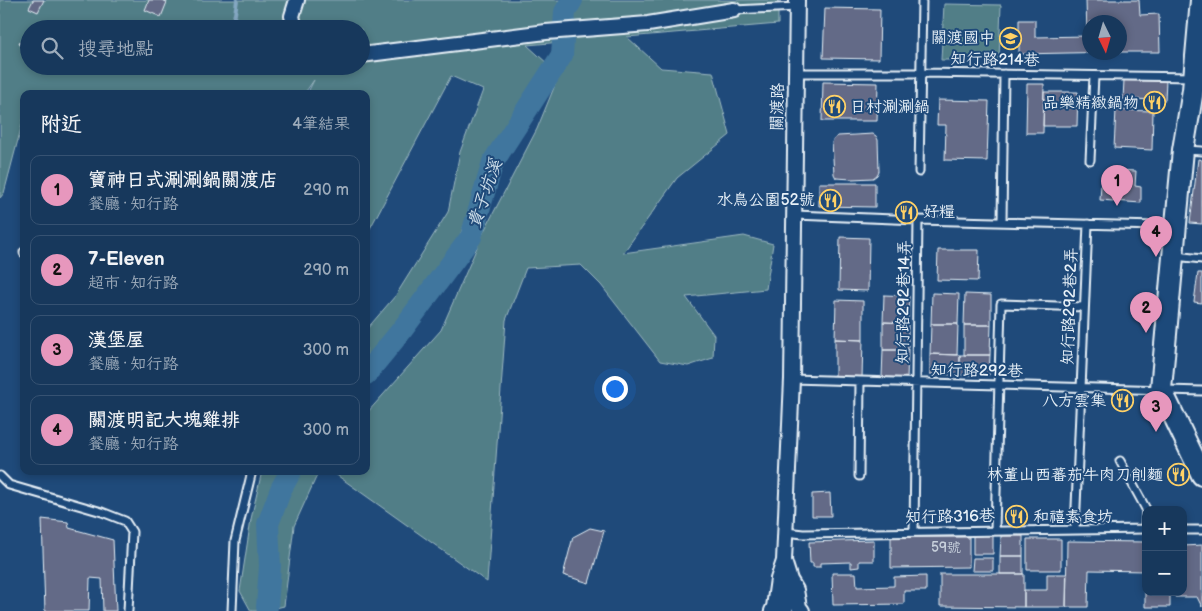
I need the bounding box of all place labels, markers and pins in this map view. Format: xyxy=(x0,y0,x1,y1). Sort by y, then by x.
school or university icon: 關渡國中 xyxy=(999,26,1023,50)
place label: 關渡國中 xyxy=(931,29,995,48)
restaurant icon: 品樂精緻鍋物 xyxy=(1143,91,1167,115)
place label: 品樂精緻鍋物 xyxy=(1043,94,1139,113)
restaurant icon: 日村涮涮鍋 xyxy=(822,95,846,119)
place label: 日村涮涮鍋 xyxy=(850,98,930,117)
pin: 1 xyxy=(1101,165,1133,206)
restaurant icon: 水鳥公園52號 xyxy=(819,188,843,212)
place label: 水鳥公園52號 xyxy=(716,191,815,210)
restaurant icon: 好糧 xyxy=(895,200,919,224)
place label: 好糧 xyxy=(923,203,955,222)
pin: 4 xyxy=(1140,216,1172,257)
pin: 2 xyxy=(1130,292,1162,333)
restaurant icon: 八方雲集 xyxy=(1110,389,1134,413)
pin: 3 xyxy=(1140,391,1172,432)
place label: 八方雲集 xyxy=(1042,392,1106,411)
restaurant icon: 林董山西蕃茄牛肉刀削麵 xyxy=(1167,463,1191,487)
place label: 林董山西蕃茄牛肉刀削麵 xyxy=(987,466,1163,485)
restaurant icon: 和禧素食坊 xyxy=(1005,505,1029,529)
place label: 和禧素食坊 xyxy=(1033,508,1113,527)

